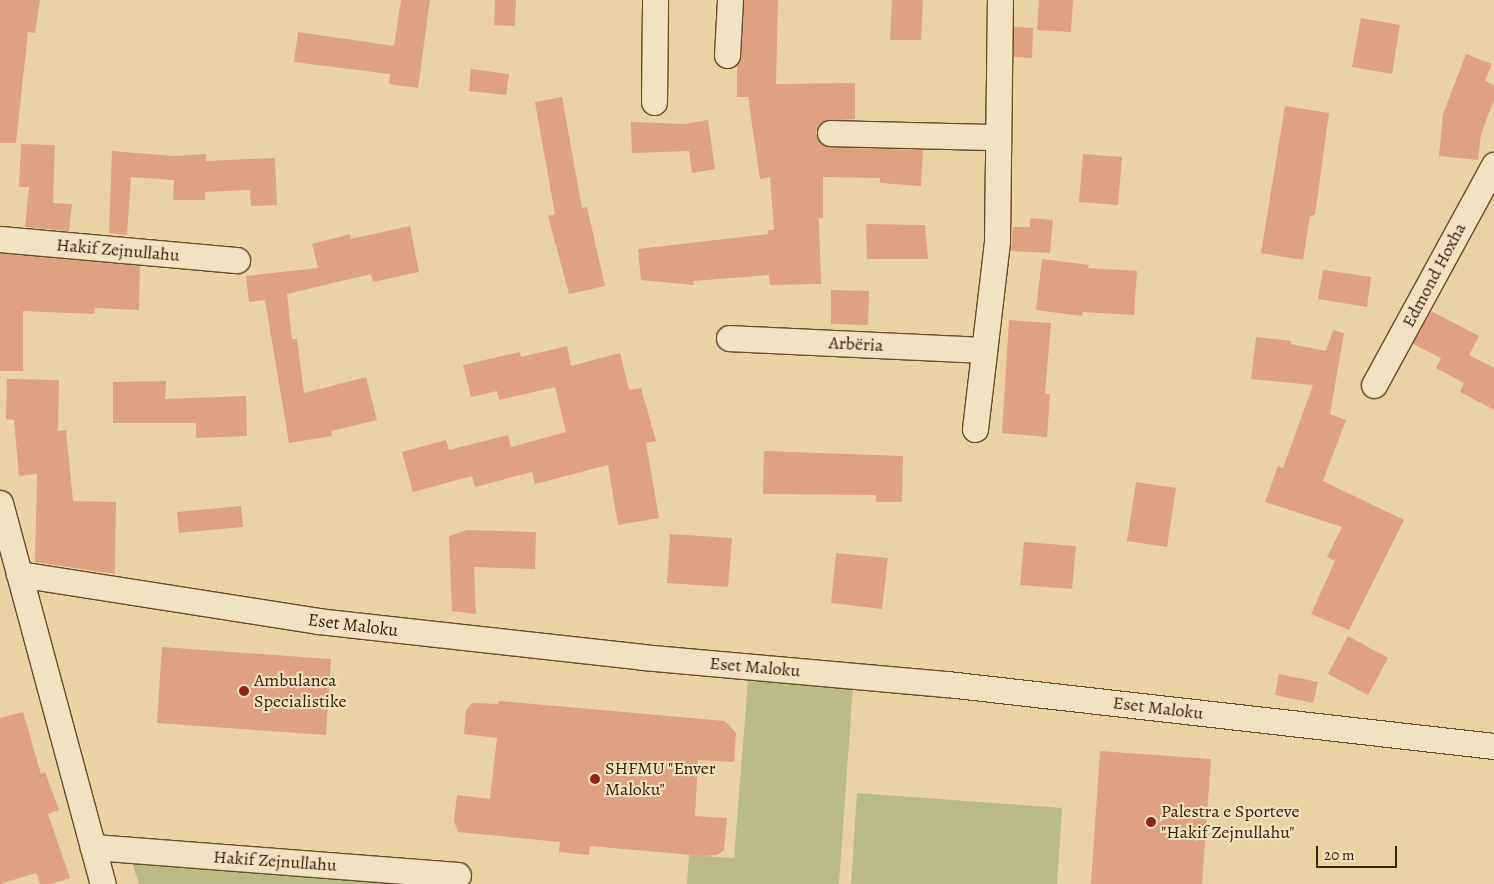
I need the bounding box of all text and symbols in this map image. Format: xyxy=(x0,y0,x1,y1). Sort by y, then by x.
street label: Edmond Hoxha xyxy=(1397,219,1471,331)
street label: Hakif Zejnullahu xyxy=(55,234,181,266)
street label: Arbëria xyxy=(828,332,884,356)
street label: Eset Maloku xyxy=(307,609,399,641)
street label: Eset Maloku xyxy=(709,652,801,682)
place label: Ambulanca Specialistike xyxy=(254,670,347,712)
marker: Ambulanca Specialistike xyxy=(238,685,250,697)
street label: Eset Maloku xyxy=(1112,692,1204,724)
place label: SHFMU "Enver Maloku" xyxy=(605,758,716,801)
marker: SHFMU "Enver Maloku" xyxy=(589,773,601,785)
place label: Palestra e Sporteve "Hakif Zejnullahu" xyxy=(1161,801,1300,844)
marker: Palestra e Sporteve "Hakif Zejnullahu" xyxy=(1145,816,1157,828)
scale bar xyxy=(1319,836,1400,868)
text: 20 m xyxy=(1324,845,1355,865)
street label: Hakif Zejnullahu xyxy=(213,846,337,876)

